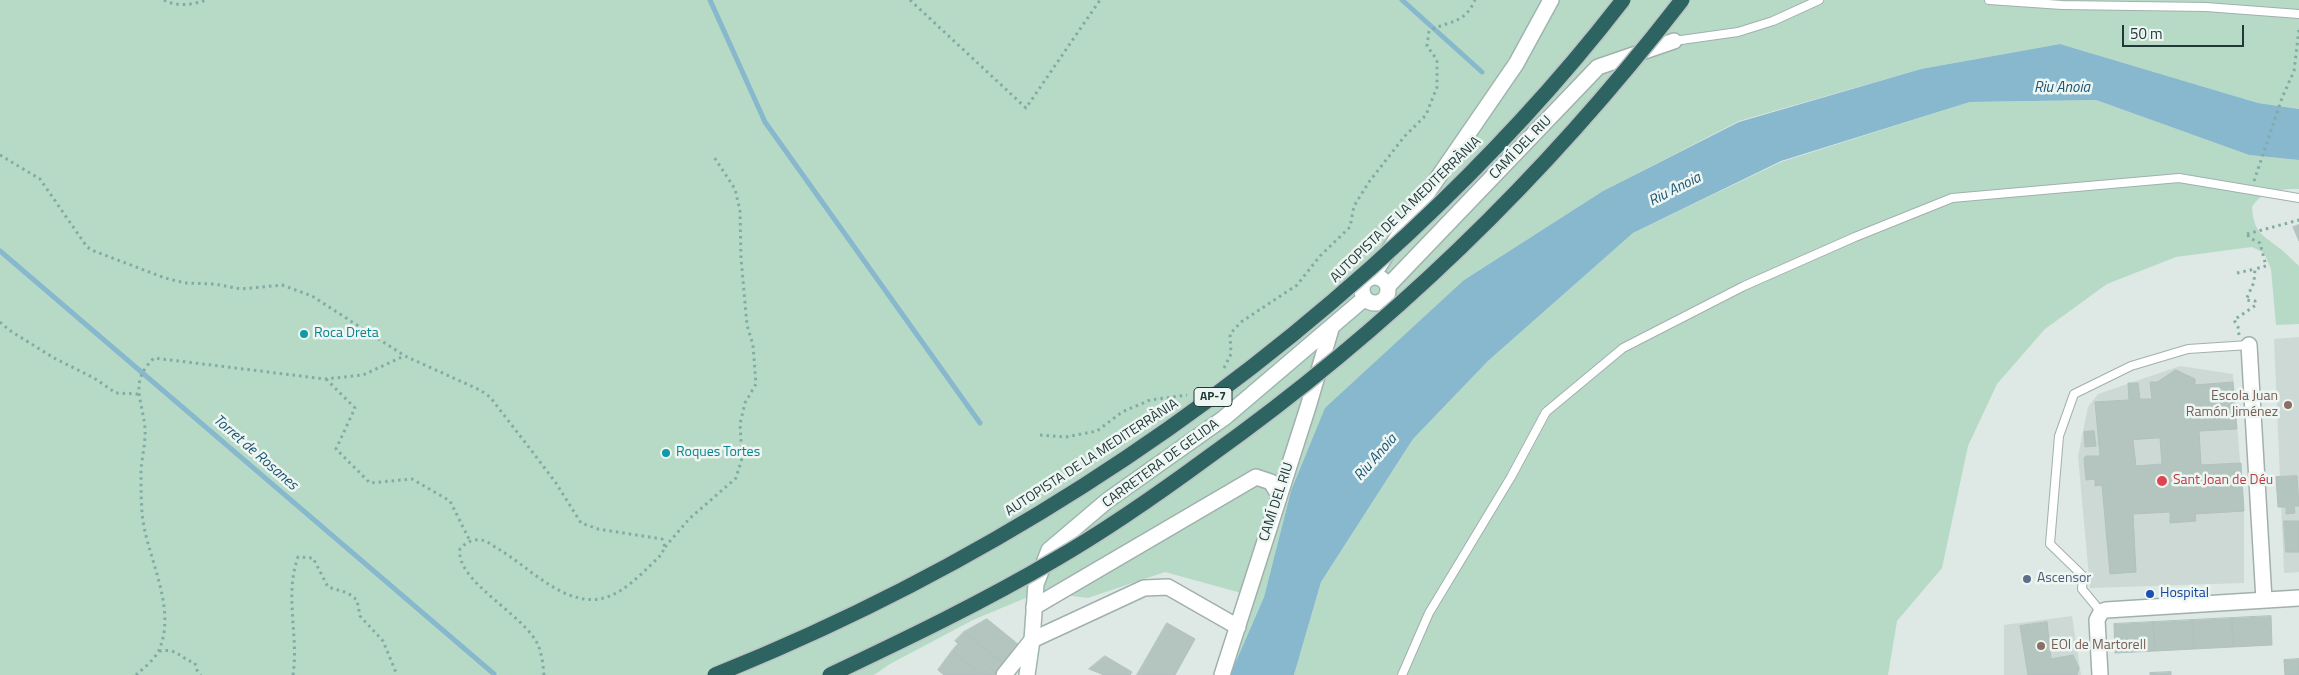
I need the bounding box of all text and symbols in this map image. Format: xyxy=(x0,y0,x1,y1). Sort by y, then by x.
scale bar xyxy=(2124,15,2246,47)
text: 50 m xyxy=(2130,22,2163,45)
water label: Riu Anoia xyxy=(2034,79,2090,97)
street label: CAMÍ DEL RIU xyxy=(1487,113,1555,183)
street label: AUTOPISTA DE LA MEDITERRÀNIA xyxy=(1327,133,1485,287)
water label: Riu Anoia xyxy=(1646,169,1704,211)
place label: Roca Dreta xyxy=(314,326,379,342)
marker: Roca Dreta xyxy=(298,328,310,340)
road number: AP-7 xyxy=(1194,388,1232,407)
place label: Escola Juan Ramón Jiménez xyxy=(2186,389,2278,422)
street label: AUTOPISTA DE LA MEDITERRÀNIA xyxy=(1002,396,1182,520)
marker: Escola Juan Ramón Jiménez xyxy=(2282,399,2294,411)
water label: Torret de Rosanes xyxy=(209,411,301,495)
street label: CARRETERA DE GELIDA xyxy=(1100,416,1222,512)
water label: Riu Anoia xyxy=(1351,431,1401,485)
place label: Roques Tortes xyxy=(676,445,760,461)
marker: Roques Tortes xyxy=(660,447,672,459)
street label: CAMÍ DEL RIU xyxy=(1256,460,1298,544)
place label: Sant Joan de Déu xyxy=(2173,473,2273,489)
marker: Sant Joan de Déu xyxy=(2155,474,2169,488)
place label: Ascensor xyxy=(2037,571,2091,587)
marker: Ascensor xyxy=(2021,573,2033,585)
place label: Hospital xyxy=(2160,586,2209,602)
marker: Hospital xyxy=(2144,588,2156,600)
place label: EOI de Martorell xyxy=(2051,638,2146,654)
marker: EOI de Martorell xyxy=(2035,640,2047,652)

